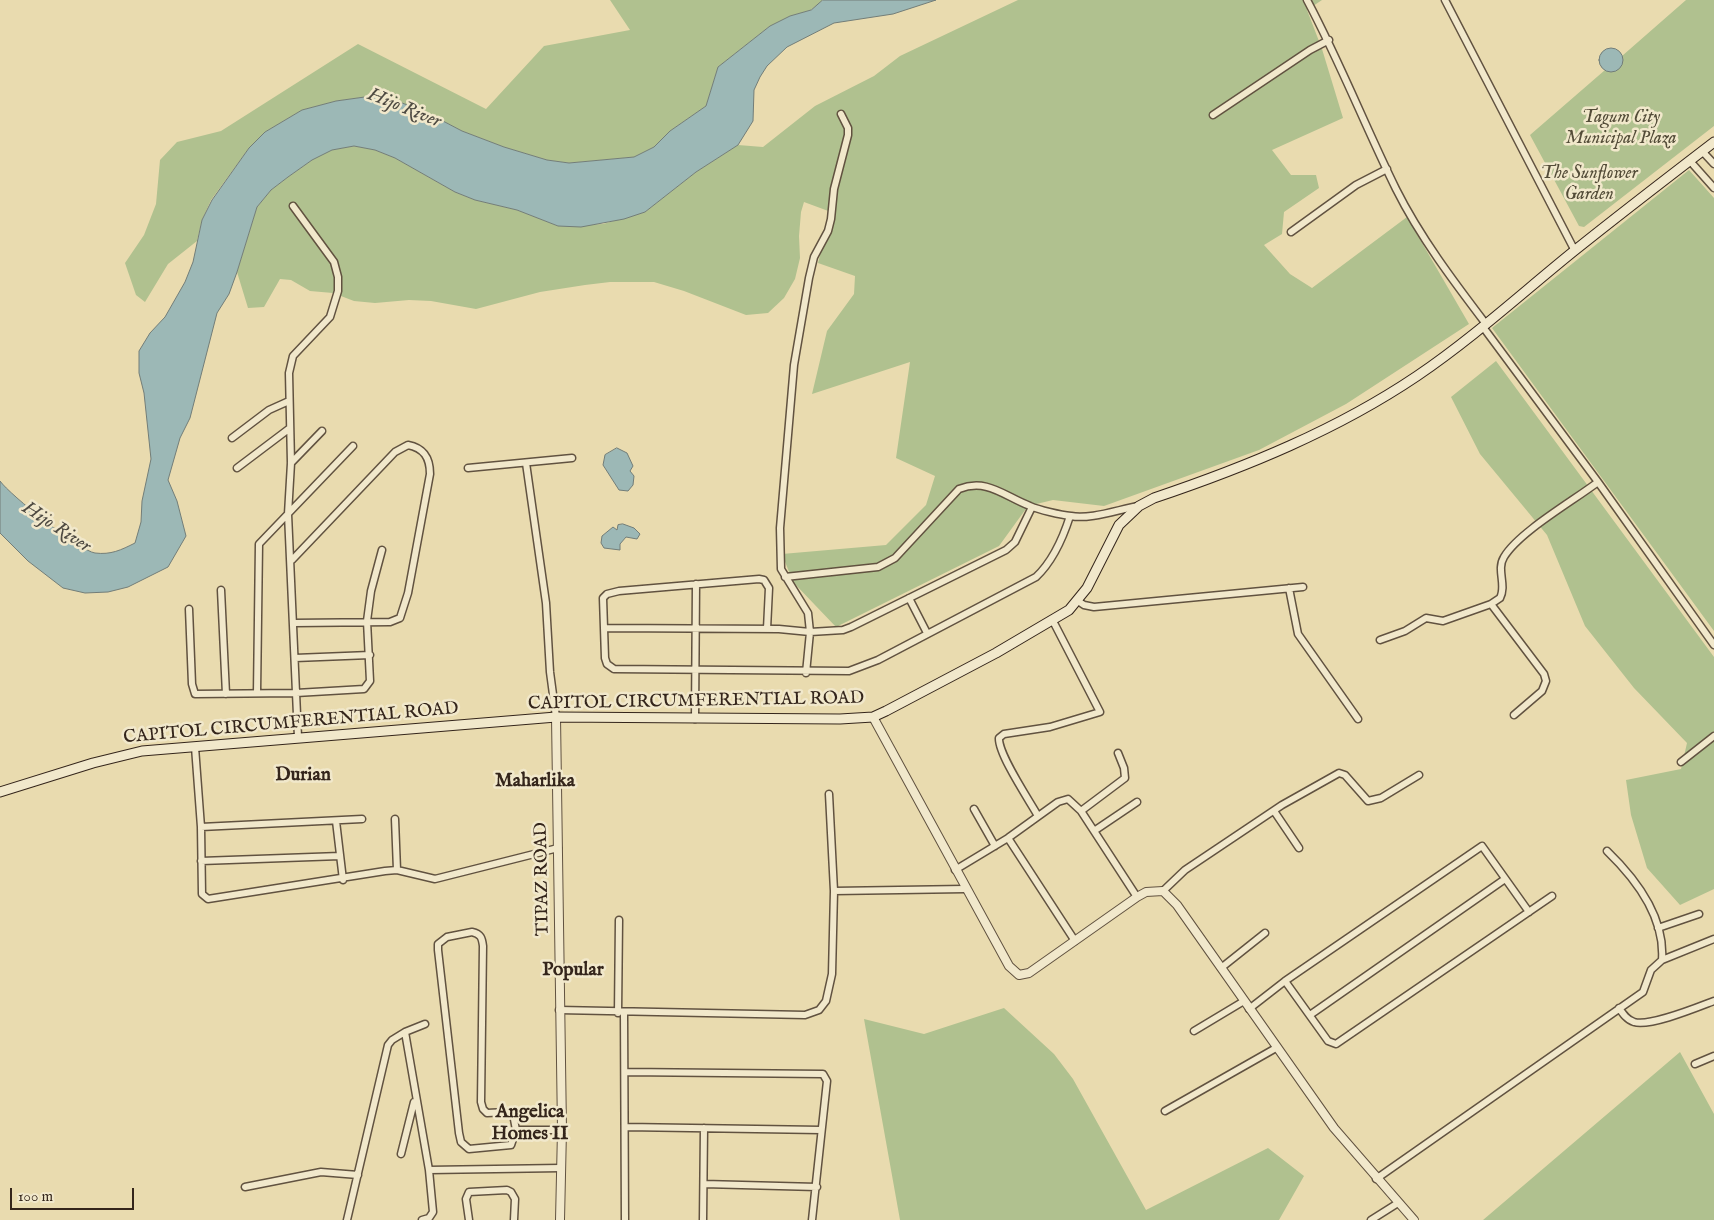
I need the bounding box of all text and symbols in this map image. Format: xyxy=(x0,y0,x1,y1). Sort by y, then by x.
water label: Hijo River xyxy=(364,84,444,134)
park label: Tagum City Municipal Plaza xyxy=(1566,107,1676,150)
park label: The Sunflower Garden xyxy=(1541,163,1637,205)
water label: Hijo River xyxy=(18,497,94,559)
street label: CAPITOL CIRCUMFERENTIAL ROAD xyxy=(528,688,864,716)
street label: CAPITOL CIRCUMFERENTIAL ROAD xyxy=(123,699,459,749)
district label: Durian xyxy=(275,765,331,787)
district label: Maharlika xyxy=(495,771,575,793)
street label: TIPAZ ROAD xyxy=(531,822,555,936)
district label: Popular xyxy=(542,960,604,982)
district label: Angelica Homes II xyxy=(492,1102,568,1146)
scale bar xyxy=(12,1178,136,1210)
text: 100 m xyxy=(18,1187,53,1206)

